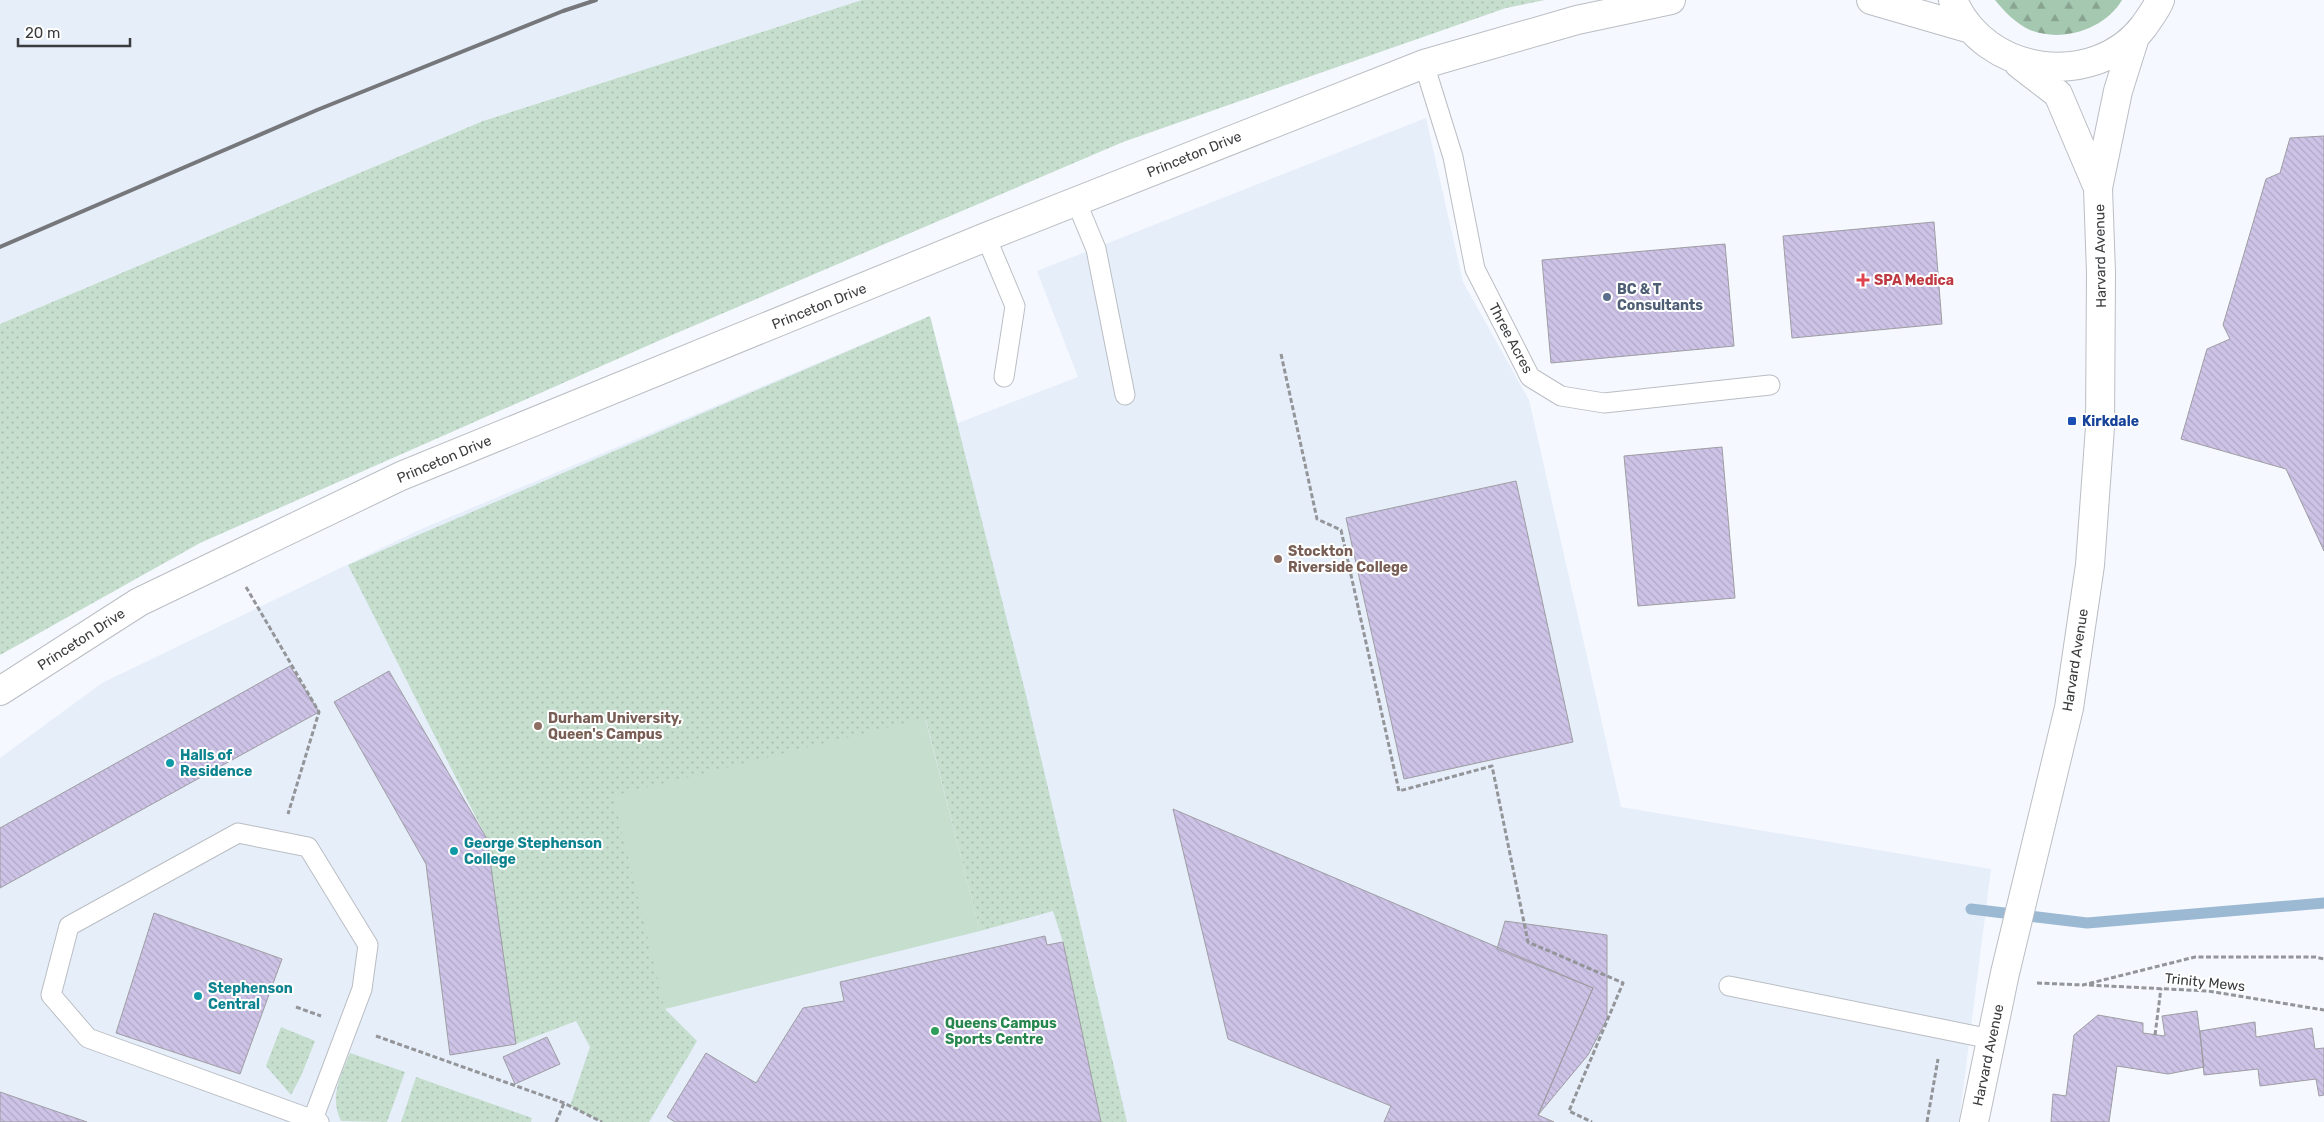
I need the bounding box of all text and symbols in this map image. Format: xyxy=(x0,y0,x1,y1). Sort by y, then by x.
scale bar xyxy=(18,15,130,47)
text: 20 m xyxy=(25,24,60,42)
street label: Princeton Drive xyxy=(1144,128,1244,181)
street label: Harvard Avenue xyxy=(2091,204,2110,308)
place label: SPA Medica xyxy=(1874,272,1954,289)
marker: SPA Medica xyxy=(1856,273,1870,287)
street label: Princeton Drive xyxy=(769,280,869,333)
place label: BC & T Consultants xyxy=(1617,281,1703,314)
marker: BC & T Consultants xyxy=(1601,291,1613,303)
street label: Three Acres xyxy=(1485,300,1536,376)
place label: Kirkdale xyxy=(2082,413,2139,430)
marker: Kirkdale xyxy=(2066,415,2078,427)
street label: Princeton Drive xyxy=(394,432,494,487)
place label: Stockton Riverside College xyxy=(1288,543,1408,576)
marker: Stockton Riverside College xyxy=(1272,553,1284,565)
street label: Princeton Drive xyxy=(34,605,128,674)
street label: Harvard Avenue xyxy=(2059,607,2092,713)
place label: Durham University, Queen's Campus xyxy=(548,710,682,743)
marker: Durham University, Queen's Campus xyxy=(532,720,544,732)
place label: Halls of Residence xyxy=(180,747,252,780)
marker: Halls of Residence xyxy=(164,757,176,769)
place label: George Stephenson College xyxy=(464,835,602,868)
marker: George Stephenson College xyxy=(448,845,460,857)
street label: Trinity Mews xyxy=(2164,970,2246,995)
place label: Stephenson Central xyxy=(208,980,293,1013)
marker: Stephenson Central xyxy=(192,990,204,1002)
street label: Harvard Avenue xyxy=(1969,1002,2008,1108)
place label: Queens Campus Sports Centre xyxy=(945,1015,1057,1048)
marker: Queens Campus Sports Centre xyxy=(929,1025,941,1037)

